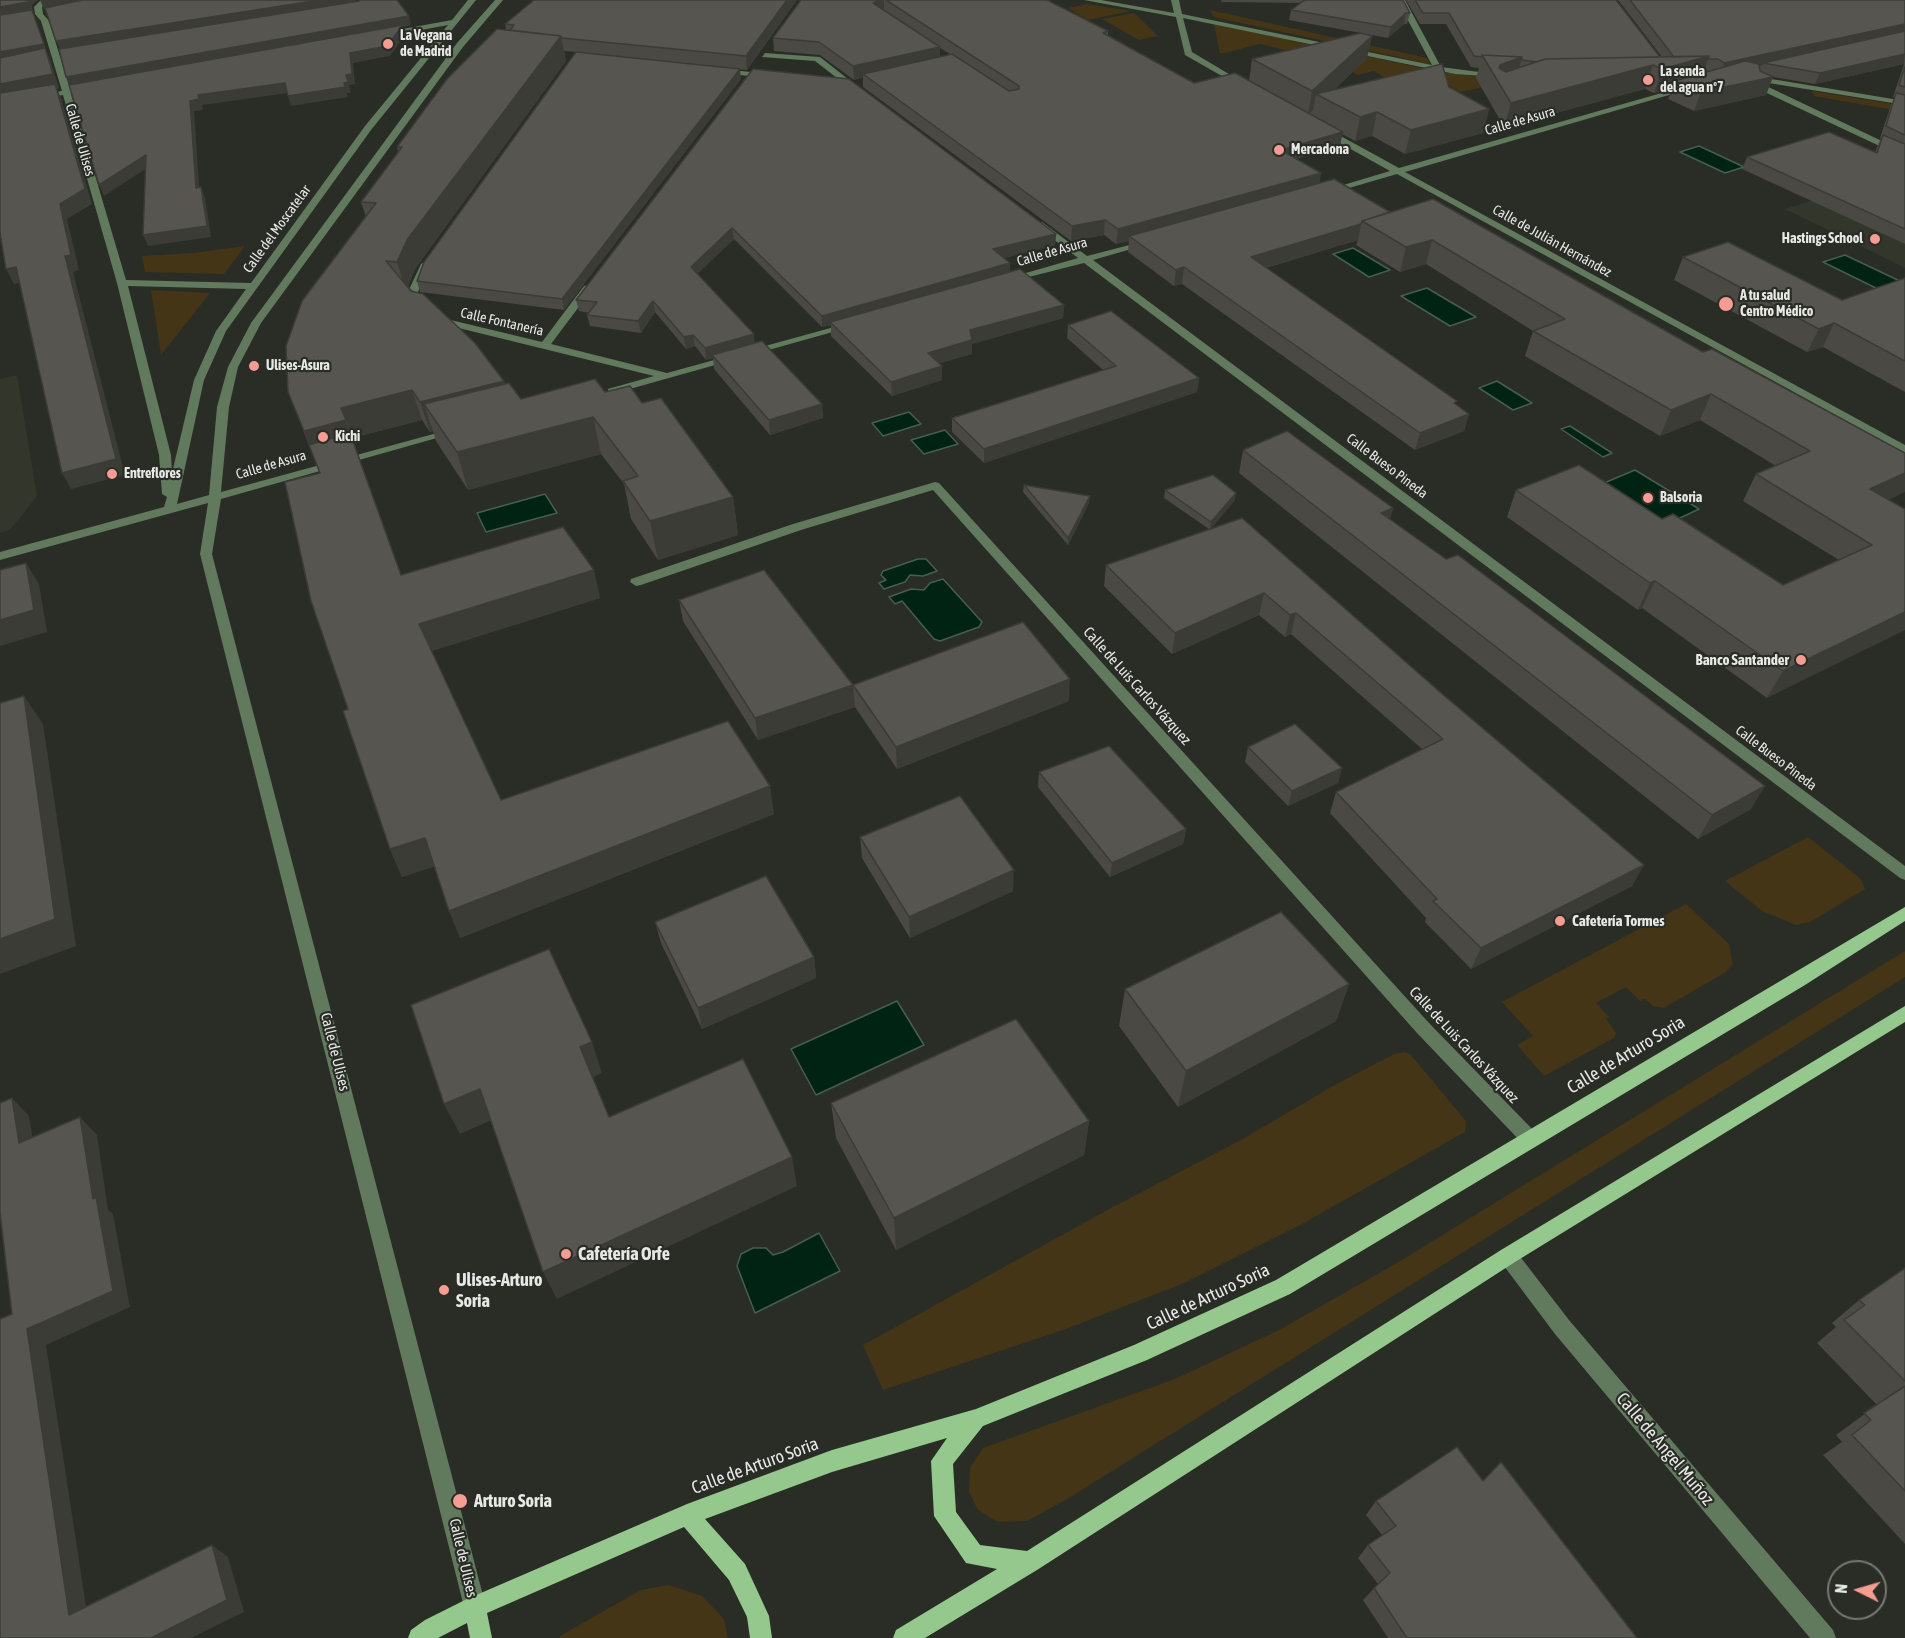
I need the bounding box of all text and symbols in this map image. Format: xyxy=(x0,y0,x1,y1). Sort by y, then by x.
place label: La Vegana de Madrid xyxy=(400,28,452,60)
marker: La Vegana de Madrid xyxy=(381,37,395,51)
place label: La senda del agua nº7 xyxy=(1660,64,1723,96)
marker: La senda del agua nº7 xyxy=(1641,73,1655,87)
street label: Calle de Ulises xyxy=(62,102,98,178)
street label: Calle de Asura xyxy=(1483,103,1557,139)
place label: Mercadona xyxy=(1291,142,1349,158)
marker: Mercadona xyxy=(1272,143,1286,157)
street label: Calle del Moscatelar xyxy=(240,182,314,276)
street label: Calle de Julián Hernández xyxy=(1490,201,1614,281)
place label: Hastings School xyxy=(1782,231,1863,247)
marker: Hastings School xyxy=(1868,232,1882,246)
street label: Calle de Asura xyxy=(1015,234,1089,270)
place label: A tu salud Centro Médico xyxy=(1740,288,1813,320)
marker: A tu salud Centro Médico xyxy=(1717,295,1735,313)
street label: Calle Fontanería xyxy=(459,304,545,340)
place label: Ulises-Asura xyxy=(266,358,330,374)
marker: Ulises-Asura xyxy=(247,359,261,373)
place label: Kichi xyxy=(335,429,360,445)
marker: Kichi xyxy=(316,430,330,444)
street label: Calle Bueso Pineda xyxy=(1343,430,1431,502)
street label: Calle de Asura xyxy=(234,447,308,483)
place label: Entreflores xyxy=(124,466,181,482)
marker: Entreflores xyxy=(105,467,119,481)
place label: Balsoria xyxy=(1660,490,1702,506)
marker: Balsoria xyxy=(1641,491,1655,505)
street label: Calle de Luis Carlos Vázquez xyxy=(1079,623,1195,749)
place label: Banco Santander xyxy=(1696,651,1789,669)
marker: Banco Santander xyxy=(1794,653,1808,667)
street label: Calle Bueso Pineda xyxy=(1732,722,1820,794)
place label: Cafetería Tormes xyxy=(1572,912,1665,930)
marker: Cafetería Tormes xyxy=(1553,914,1567,928)
street label: Calle de Luis Carlos Vázquez xyxy=(1405,983,1523,1107)
street label: Calle de Ulises xyxy=(317,1011,353,1093)
street label: Calle de Arturo Soria xyxy=(1563,1011,1689,1099)
place label: Cafetería Orfe xyxy=(578,1243,670,1265)
marker: Cafetería Orfe xyxy=(559,1247,573,1261)
street label: Calle de Arturo Soria xyxy=(1143,1259,1273,1335)
place label: Ulises-Arturo Soria xyxy=(456,1269,543,1312)
marker: Ulises-Arturo Soria xyxy=(437,1283,451,1297)
street label: Calle de Ángel Muñoz xyxy=(1612,1388,1718,1510)
street label: Calle de Arturo Soria xyxy=(689,1433,821,1499)
place label: Arturo Soria xyxy=(474,1490,552,1512)
marker: Arturo Soria xyxy=(451,1492,469,1510)
street label: Calle de Ulises xyxy=(445,1517,481,1599)
north arrow xyxy=(1827,1560,1887,1620)
text: N xyxy=(1832,1583,1850,1594)

